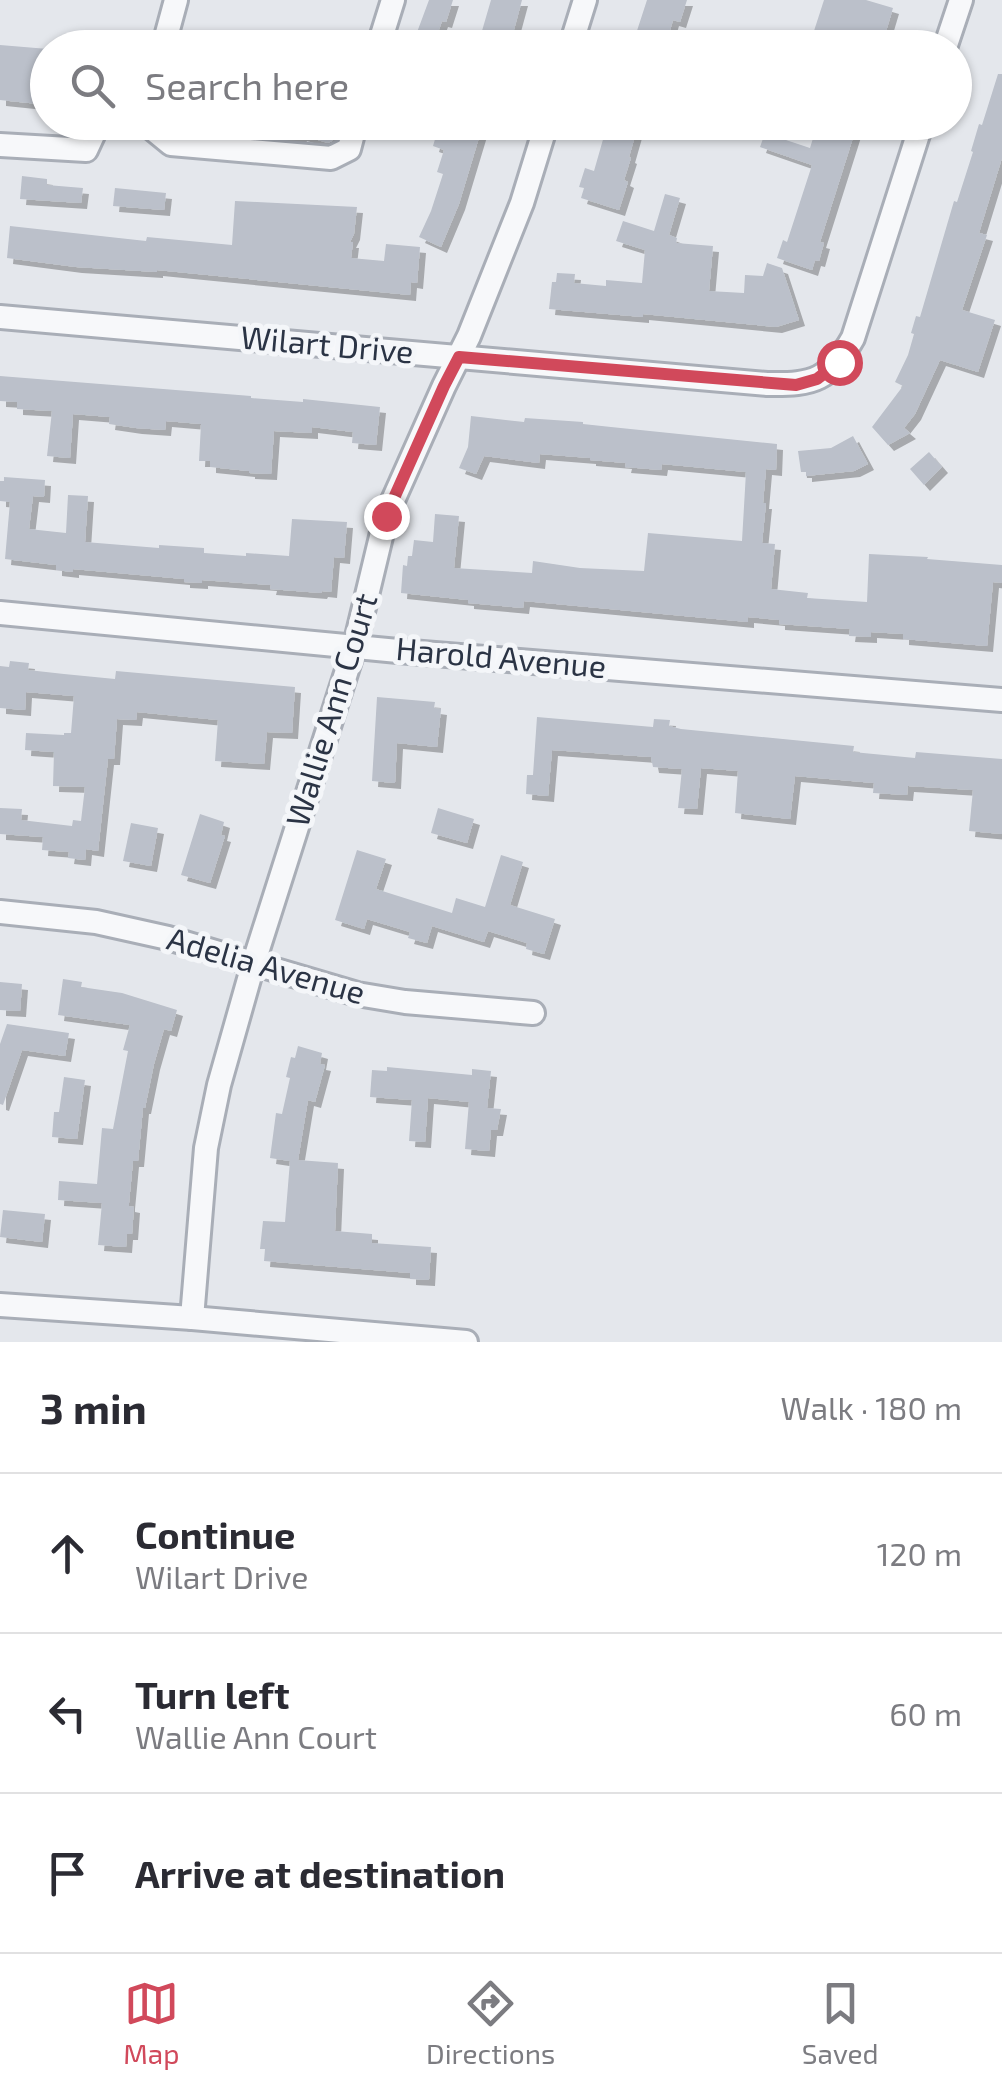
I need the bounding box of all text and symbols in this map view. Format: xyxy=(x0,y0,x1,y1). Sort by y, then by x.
search box xyxy=(30,30,972,140)
icon: search xyxy=(65,58,120,113)
text: Search here xyxy=(145,62,349,108)
street label: Wilart Drive xyxy=(239,317,415,369)
route start xyxy=(817,340,863,386)
route end xyxy=(364,494,410,540)
street label: Wallie Ann Court xyxy=(277,588,384,831)
street label: Harold Avenue xyxy=(394,628,608,684)
street label: Adelia Avenue xyxy=(163,918,370,1010)
text: 3 min xyxy=(40,1382,147,1432)
text: Walk · 180 m xyxy=(781,1388,962,1426)
text: Continue xyxy=(135,1511,295,1557)
icon: ahead xyxy=(40,1526,95,1581)
text: 120 m xyxy=(877,1534,962,1572)
text: Wilart Drive xyxy=(135,1557,308,1595)
text: Turn left xyxy=(135,1671,290,1717)
icon: left xyxy=(40,1686,95,1741)
text: 60 m xyxy=(889,1694,962,1732)
text: Wallie Ann Court xyxy=(135,1717,377,1755)
icon: arrive xyxy=(40,1846,95,1901)
text: Arrive at destination xyxy=(135,1850,505,1896)
tab: Map xyxy=(123,1976,179,2070)
tab: Directions xyxy=(426,1976,555,2070)
tab: Saved xyxy=(802,1976,879,2070)

